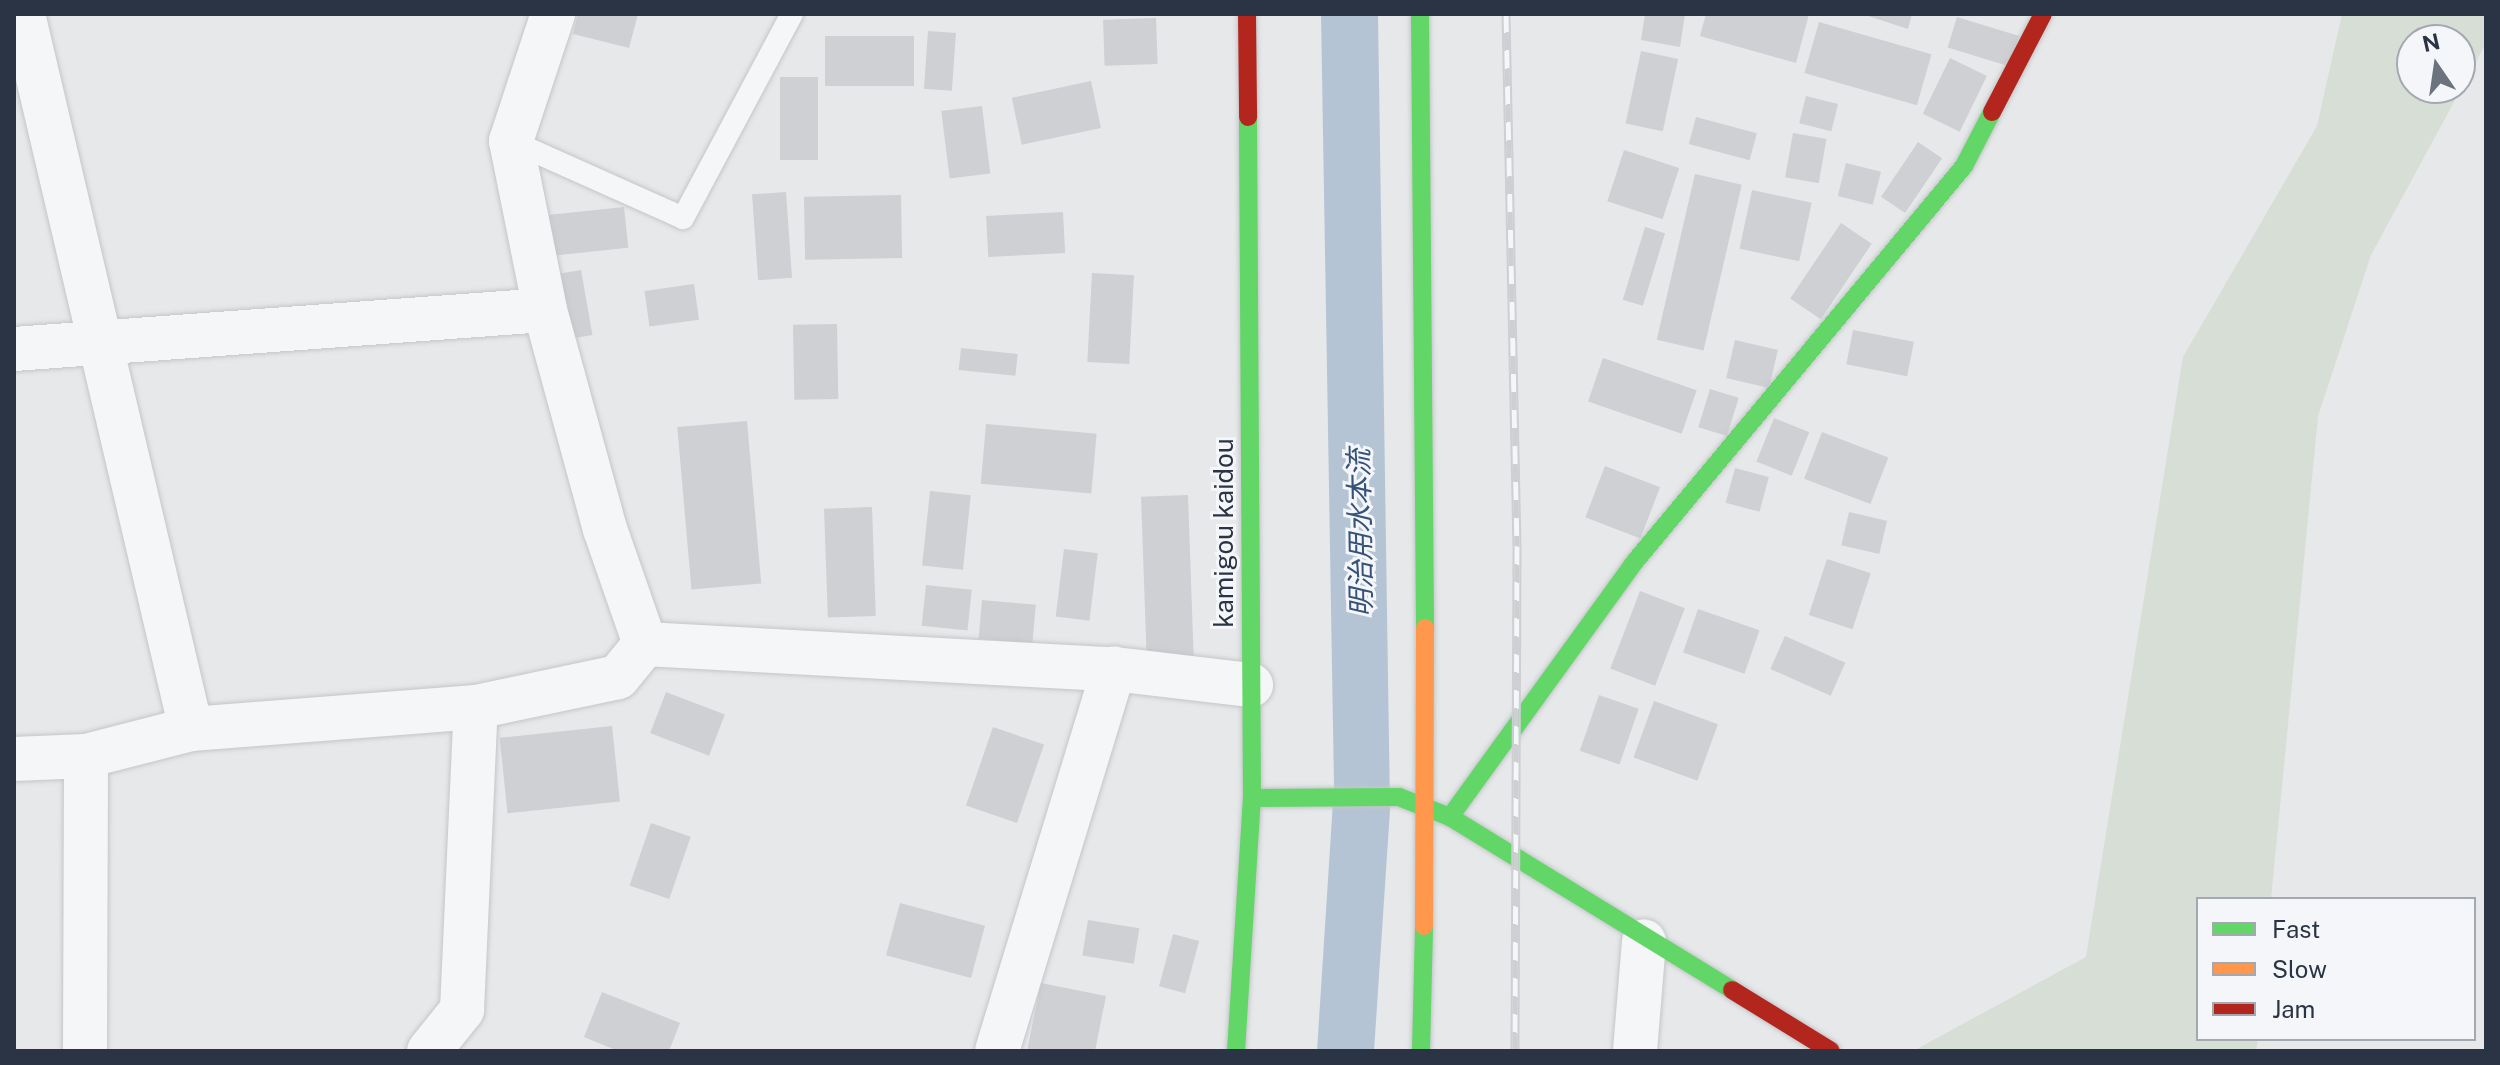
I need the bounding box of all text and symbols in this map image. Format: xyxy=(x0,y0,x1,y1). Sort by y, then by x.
north arrow xyxy=(2396,24,2476,104)
text: N xyxy=(2420,28,2442,57)
street label: kamigou kaidou xyxy=(1208,438,1240,628)
water label: 明治用水本流 xyxy=(1342,449,1378,617)
legend xyxy=(2196,897,2476,1041)
text: Fast xyxy=(2272,915,2320,943)
text: Slow xyxy=(2272,955,2327,983)
text: Jam xyxy=(2272,995,2315,1023)

